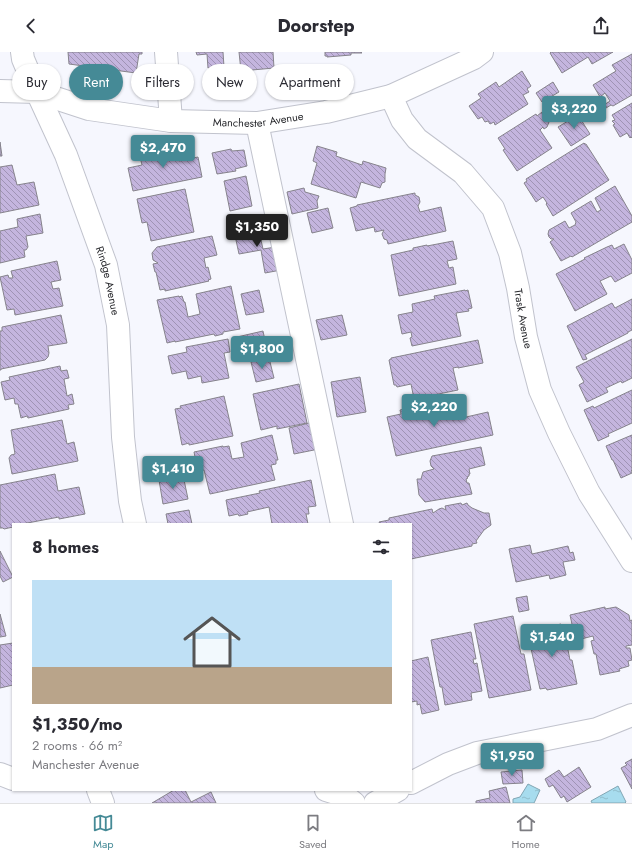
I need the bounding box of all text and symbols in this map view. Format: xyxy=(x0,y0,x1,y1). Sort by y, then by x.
text: Doorstep xyxy=(277,13,355,39)
icon: back xyxy=(20,15,42,37)
icon: share xyxy=(590,15,612,37)
chip: Buy xyxy=(12,64,61,100)
chip: Rent xyxy=(69,64,123,100)
chip: Filters xyxy=(131,64,194,100)
chip: New xyxy=(202,64,257,100)
chip: Apartment xyxy=(265,64,354,100)
pin: $3,220 xyxy=(541,96,607,130)
text: $3,220 xyxy=(551,99,597,118)
street label: Manchester Avenue xyxy=(213,108,305,131)
pin: $2,470 xyxy=(130,135,196,169)
text: $2,470 xyxy=(140,138,186,157)
pin: $1,350 xyxy=(224,214,290,248)
text: $1,350 xyxy=(235,217,279,236)
street label: Rindge Avenue xyxy=(92,244,124,317)
street label: Trask Avenue xyxy=(510,288,537,351)
pin: $1,800 xyxy=(229,336,295,370)
text: $1,800 xyxy=(240,339,284,358)
pin: $2,220 xyxy=(401,394,467,428)
text: $2,220 xyxy=(411,397,457,416)
pin: $1,410 xyxy=(140,456,206,490)
text: $1,410 xyxy=(151,459,195,478)
text: 8 homes xyxy=(32,535,99,559)
icon: filters xyxy=(370,536,392,558)
icon: home xyxy=(176,606,248,678)
pin: $1,540 xyxy=(519,624,585,658)
text: $1,540 xyxy=(530,627,574,646)
text: $1,350/mo xyxy=(32,712,123,736)
text: 2 rooms · 66 m² xyxy=(32,736,122,755)
pin: $1,950 xyxy=(479,743,545,777)
text: $1,950 xyxy=(490,746,534,765)
text: Manchester Avenue xyxy=(32,755,139,774)
tab: Map xyxy=(92,812,114,852)
tab: Saved xyxy=(299,812,327,852)
tab: Home xyxy=(512,812,540,852)

